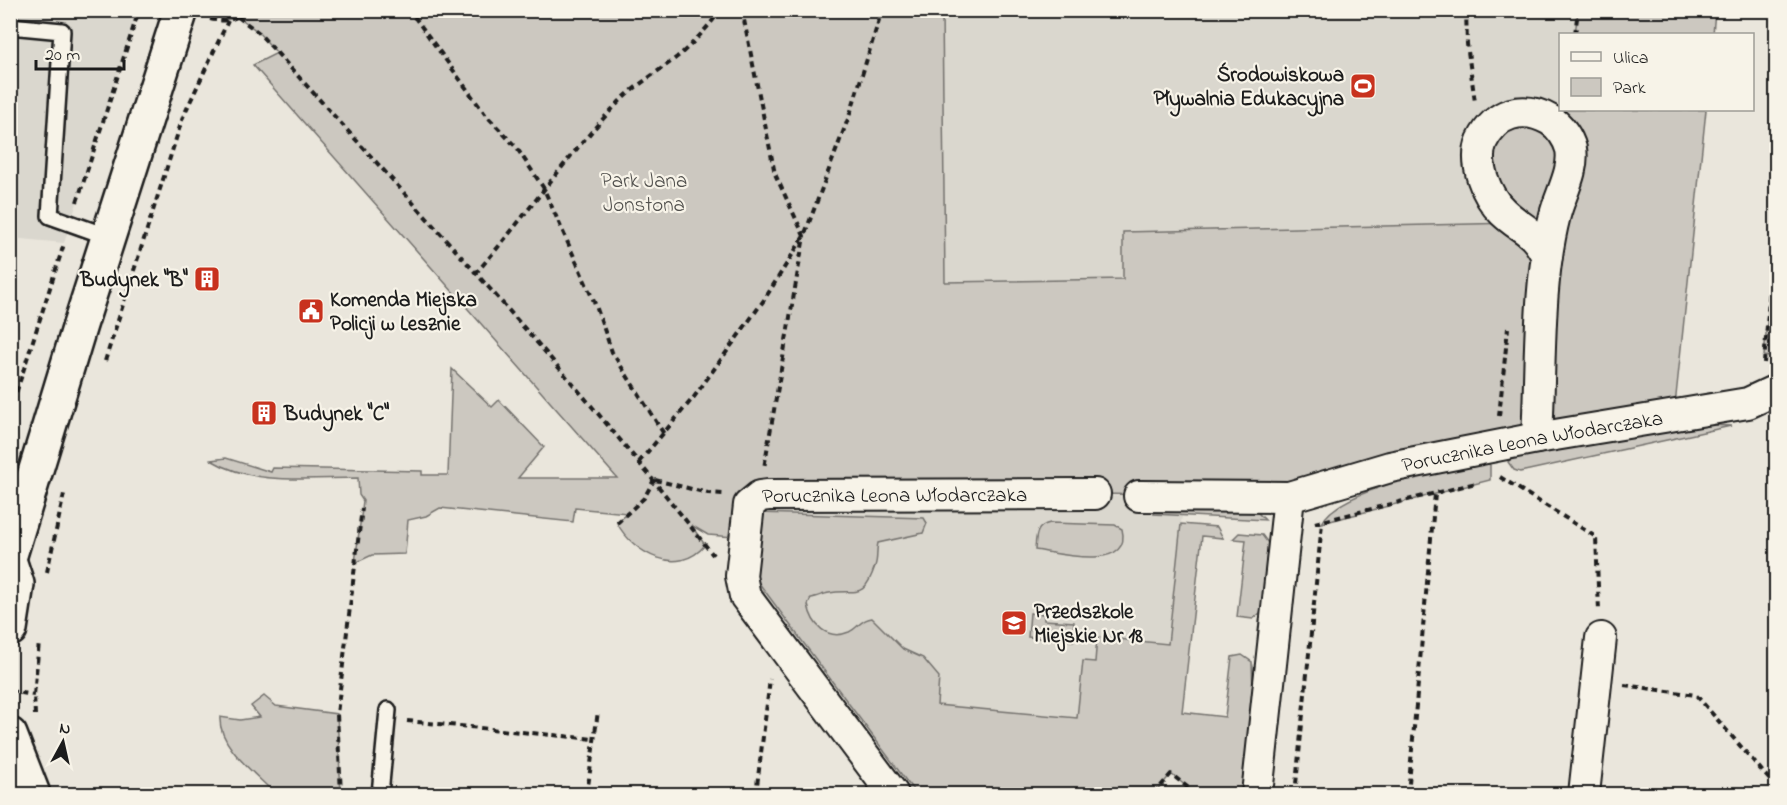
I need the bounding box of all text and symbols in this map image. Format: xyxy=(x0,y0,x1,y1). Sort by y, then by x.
scale bar xyxy=(36,33,124,71)
legend xyxy=(1559,33,1754,111)
text: 20 m xyxy=(45,43,80,69)
text: Ulica xyxy=(1613,46,1648,72)
place label: Środowiskowa Pływalnia Edukacyjna xyxy=(1153,61,1344,117)
sports icon: Środowiskowa Pływalnia Edukacyjna xyxy=(1348,71,1378,101)
text: Park xyxy=(1613,76,1646,102)
park label: Park Jana Jonstona xyxy=(601,167,687,221)
building icon: Budynek "B" xyxy=(192,264,222,294)
place label: Budynek "B" xyxy=(79,266,188,298)
place label: Komenda Miejska Policji w Lesznie xyxy=(330,286,477,340)
public building icon: Komenda Miejska Policji w Lesznie xyxy=(296,296,326,326)
building icon: Budynek "C" xyxy=(249,398,279,428)
place label: Budynek "C" xyxy=(283,400,389,432)
street label: Porucznika Leona Włodarczaka xyxy=(1399,404,1665,481)
street label: Porucznika Leona Włodarczaka xyxy=(761,481,1027,513)
place label: Przedszkole Miejskie Nr 18 xyxy=(1034,598,1143,652)
school or university icon: Przedszkole Miejskie Nr 18 xyxy=(999,608,1029,638)
north arrow xyxy=(33,712,93,772)
text: N xyxy=(58,716,72,742)

